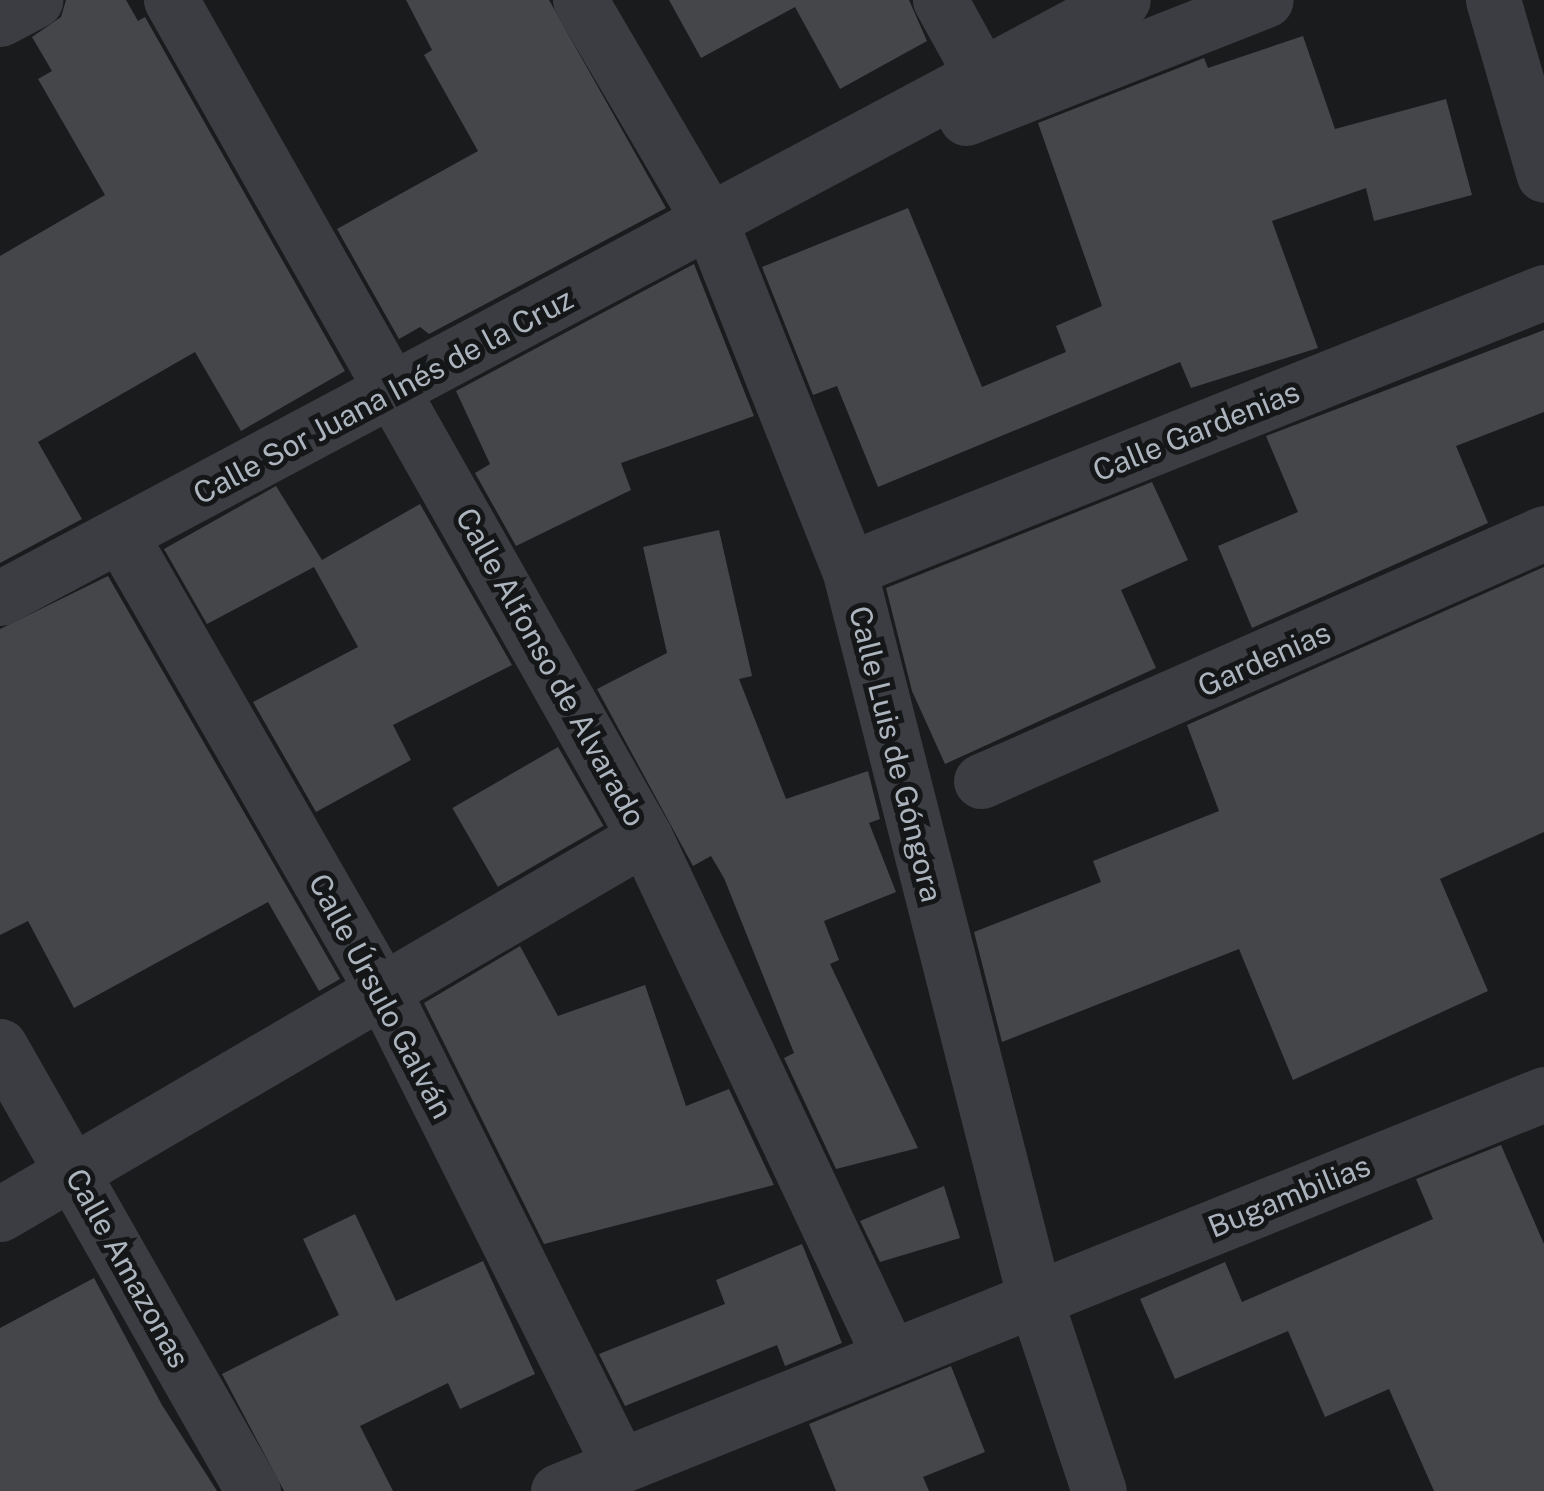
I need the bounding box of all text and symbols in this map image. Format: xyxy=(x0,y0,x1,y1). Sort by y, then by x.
street label: Calle Sor Juana Inés de la Cruz xyxy=(187,280,579,512)
street label: Calle Gardenias xyxy=(1087,373,1305,489)
street label: Calle Alfonso de Alvarado xyxy=(448,501,654,833)
street label: Calle Luis de Góngora xyxy=(842,602,950,906)
street label: Gardenias xyxy=(1192,614,1336,704)
street label: Calle Úrsulo Galván xyxy=(301,867,461,1125)
street label: Bugambilias xyxy=(1203,1147,1375,1245)
street label: Calle Amazonas xyxy=(58,1162,198,1374)

